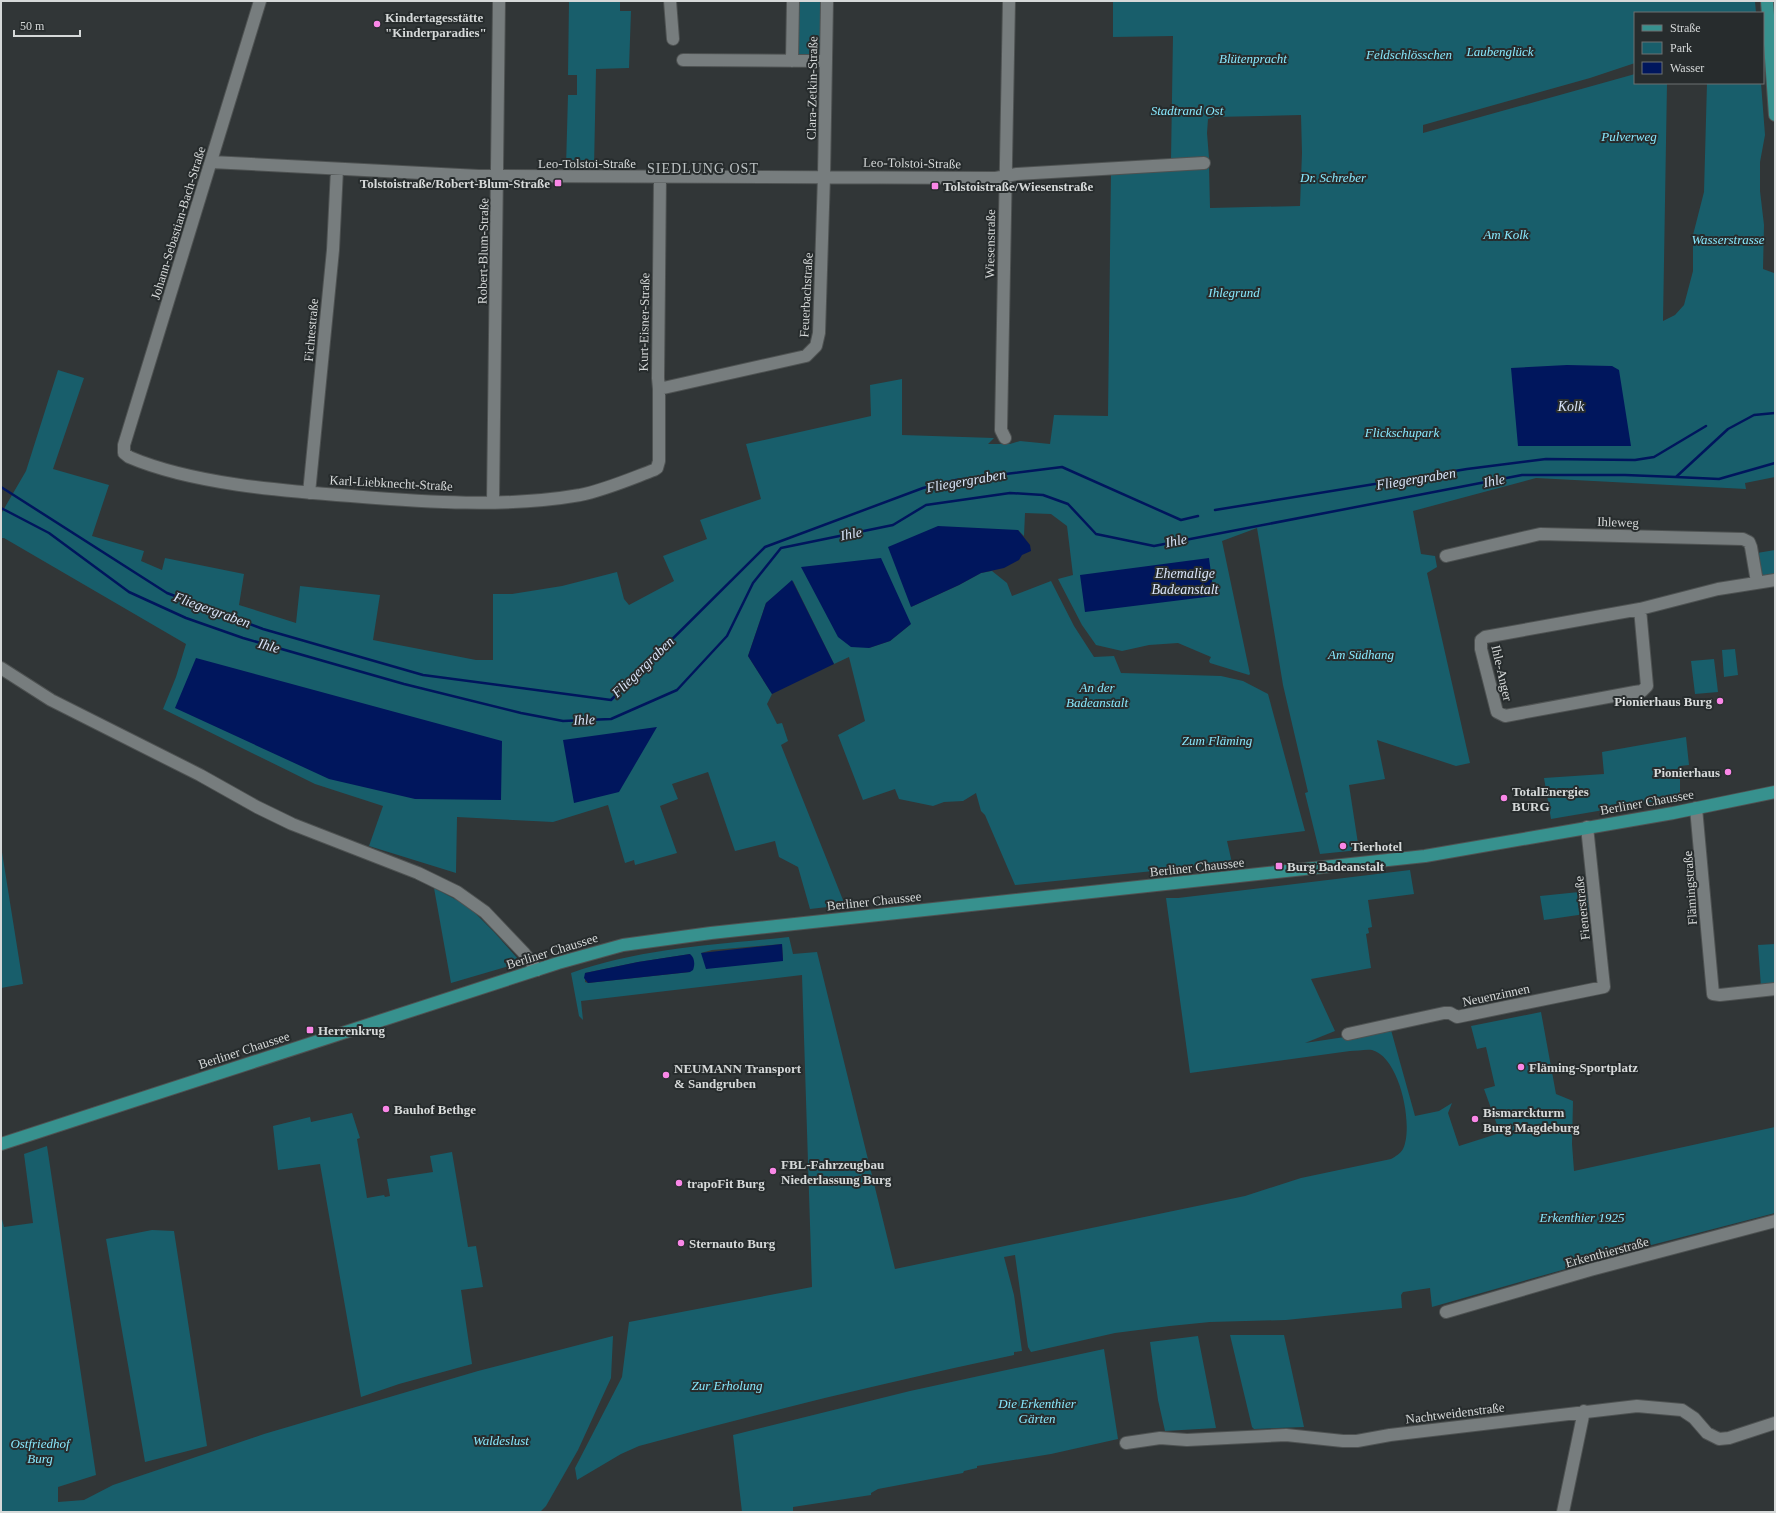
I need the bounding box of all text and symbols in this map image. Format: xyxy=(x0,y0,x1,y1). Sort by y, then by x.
place label: Kindertagesstätte "Kinderparadies" xyxy=(385,10,487,40)
scale bar xyxy=(14,12,80,38)
legend xyxy=(1634,12,1764,84)
text: 50 m xyxy=(20,19,45,33)
marker: Kindertagesstätte "Kinderparadies" xyxy=(372,19,382,29)
text: Straße xyxy=(1670,21,1701,35)
street label: Clara-Zetkin-Straße xyxy=(804,36,820,140)
text: Park xyxy=(1670,41,1692,55)
park label: Laubenglück xyxy=(1465,44,1534,59)
park label: Feldschlösschen xyxy=(1365,47,1452,62)
park label: Blütenpracht xyxy=(1219,51,1287,66)
text: Wasser xyxy=(1670,61,1704,75)
park label: Stadtrand Ost xyxy=(1151,103,1224,118)
park label: Pulverweg xyxy=(1600,129,1657,144)
street label: Johann-Sebastian-Bach-Straße xyxy=(148,144,209,301)
street label: Leo-Tolstoi-Straße xyxy=(863,155,961,171)
street label: Leo-Tolstoi-Straße xyxy=(538,156,636,171)
district label: SIEDLUNG OST xyxy=(647,161,759,176)
park label: Dr. Schreber xyxy=(1299,170,1367,185)
place label: Tolstoistraße/Robert-Blum-Straße xyxy=(360,176,550,191)
marker: Tolstoistraße/Robert-Blum-Straße xyxy=(553,178,563,188)
place label: Tolstoistraße/Wiesenstraße xyxy=(943,179,1093,194)
marker: Tolstoistraße/Wiesenstraße xyxy=(930,181,940,191)
street label: Robert-Blum-Straße xyxy=(475,198,491,304)
street label: Wiesenstraße xyxy=(982,209,998,279)
park label: Am Kolk xyxy=(1482,227,1529,242)
park label: Wasserstrasse xyxy=(1691,232,1765,247)
street label: Feuerbachstraße xyxy=(796,252,816,338)
street label: Kurt-Eisner-Straße xyxy=(636,272,652,371)
park label: Ihlegrund xyxy=(1207,285,1260,300)
street label: Fichtestraße xyxy=(301,297,321,362)
water label: Kolk xyxy=(1557,399,1585,414)
park label: Flickschupark xyxy=(1364,425,1439,440)
water label: Fliegergraben xyxy=(1374,465,1457,493)
water label: Fliegergraben xyxy=(924,467,1007,496)
street label: Karl-Liebknecht-Straße xyxy=(329,472,453,494)
water label: Ihle xyxy=(1481,472,1506,491)
street label: Ihleweg xyxy=(1597,514,1640,530)
water label: Ihle xyxy=(838,525,863,544)
water label: Ihle xyxy=(1163,532,1188,551)
water label: Ehemalige Badeanstalt xyxy=(1152,566,1220,597)
water label: Fliegergraben xyxy=(171,589,252,631)
water label: Fliegergraben xyxy=(608,634,677,701)
water label: Ihle xyxy=(256,636,282,656)
street label: Ihle-Anger xyxy=(1488,644,1516,703)
park label: Am Südhang xyxy=(1327,647,1395,662)
park label: An der Badeanstalt xyxy=(1066,680,1128,710)
place label: Pionierhaus Burg xyxy=(1614,694,1712,709)
marker: Pionierhaus Burg xyxy=(1715,696,1725,706)
water label: Ihle xyxy=(572,712,595,728)
park label: Zum Fläming xyxy=(1182,733,1253,748)
place label: Pionierhaus xyxy=(1654,765,1720,780)
marker: Pionierhaus xyxy=(1723,767,1733,777)
place label: TotalEnergies BURG xyxy=(1512,784,1589,814)
street label: Berliner Chaussee xyxy=(1599,786,1695,818)
marker: TotalEnergies BURG xyxy=(1499,793,1509,803)
place label: Tierhotel xyxy=(1351,839,1402,854)
marker: Tierhotel xyxy=(1338,841,1348,851)
street label: Flämingstraße xyxy=(1680,850,1700,926)
street label: Berliner Chaussee xyxy=(1149,855,1245,879)
place label: Burg Badeanstalt xyxy=(1287,859,1385,874)
marker: Burg Badeanstalt xyxy=(1274,861,1284,871)
street label: Fienerstraße xyxy=(1571,875,1593,941)
street label: Berliner Chaussee xyxy=(826,889,922,913)
street label: Berliner Chaussee xyxy=(504,930,600,972)
street label: Neuenzinnen xyxy=(1461,980,1532,1009)
place label: Herrenkrug xyxy=(318,1023,385,1038)
marker: Herrenkrug xyxy=(305,1025,315,1035)
street label: Berliner Chaussee xyxy=(197,1028,292,1072)
place label: Fläming-Sportplatz xyxy=(1529,1060,1638,1075)
place label: NEUMANN Transport & Sandgruben xyxy=(674,1061,802,1091)
marker: Fläming-Sportplatz xyxy=(1516,1062,1526,1072)
marker: NEUMANN Transport & Sandgruben xyxy=(661,1070,671,1080)
place label: Bauhof Bethge xyxy=(394,1102,476,1117)
marker: Bauhof Bethge xyxy=(381,1104,391,1114)
place label: Bismarckturm Burg Magdeburg xyxy=(1483,1105,1580,1135)
marker: Bismarckturm Burg Magdeburg xyxy=(1470,1114,1480,1124)
place label: FBL-Fahrzeugbau Niederlassung Burg xyxy=(781,1157,892,1187)
marker: FBL-Fahrzeugbau Niederlassung Burg xyxy=(768,1166,778,1176)
place label: trapoFit Burg xyxy=(687,1176,765,1191)
marker: trapoFit Burg xyxy=(674,1178,684,1188)
park label: Erkenthier 1925 xyxy=(1539,1210,1625,1225)
street label: Erkenthierstraße xyxy=(1564,1234,1651,1270)
place label: Sternauto Burg xyxy=(689,1236,776,1251)
marker: Sternauto Burg xyxy=(676,1238,686,1248)
park label: Zur Erholung xyxy=(692,1378,763,1393)
park label: Die Erkenthier Gärten xyxy=(997,1396,1077,1426)
street label: Nachtweidenstraße xyxy=(1405,1399,1506,1427)
park label: Waldeslust xyxy=(473,1433,529,1448)
park label: Ostfriedhof Burg xyxy=(10,1436,72,1466)

